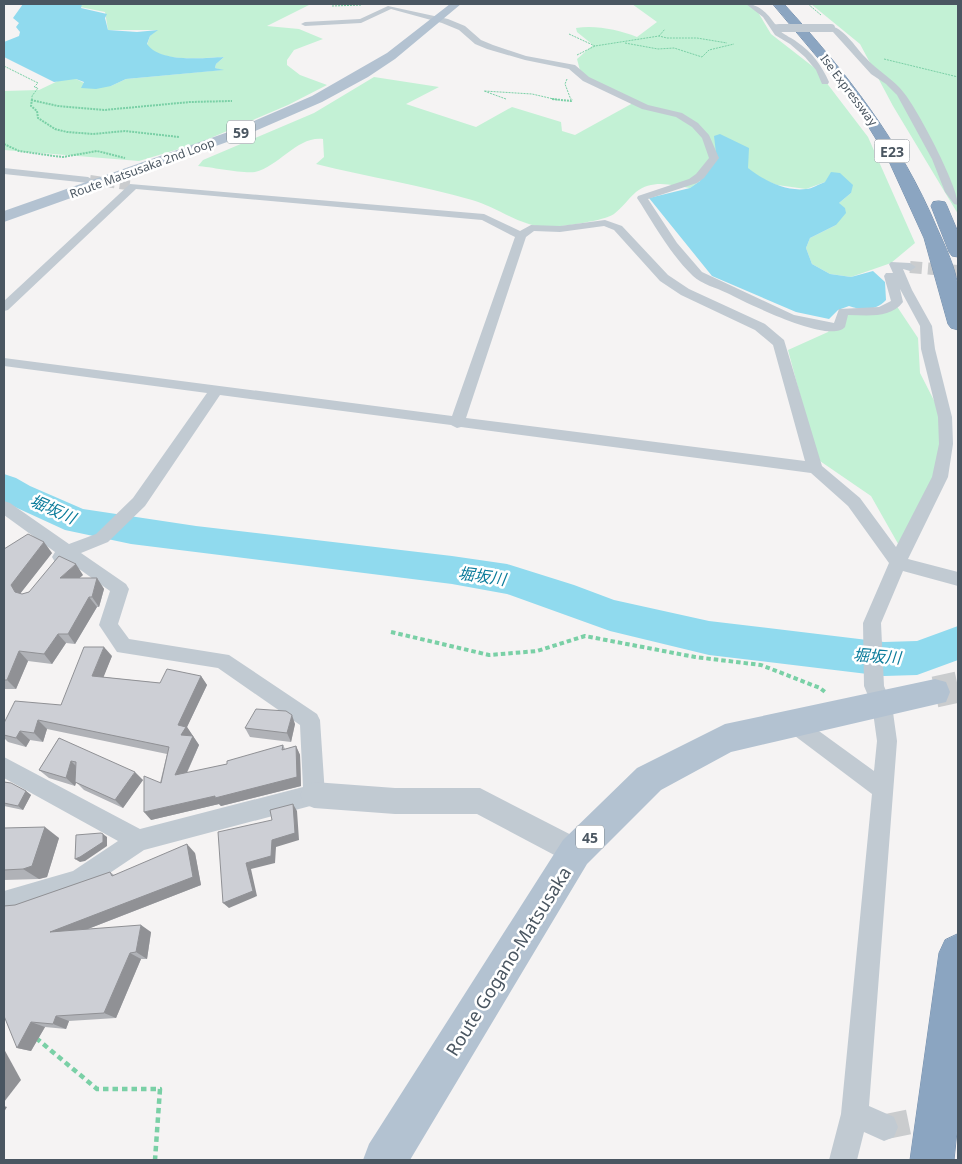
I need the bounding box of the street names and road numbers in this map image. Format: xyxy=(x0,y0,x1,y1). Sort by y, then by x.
street label: Ise Expressway xyxy=(817,51,882,130)
road number: 59 xyxy=(227,120,255,144)
street label: Route Matsusaka 2nd Loop xyxy=(67,134,217,202)
road number: E23 xyxy=(874,140,910,162)
road number: 45 xyxy=(576,826,604,849)
street label: Route Gogano-Matsusaka xyxy=(440,862,576,1060)

